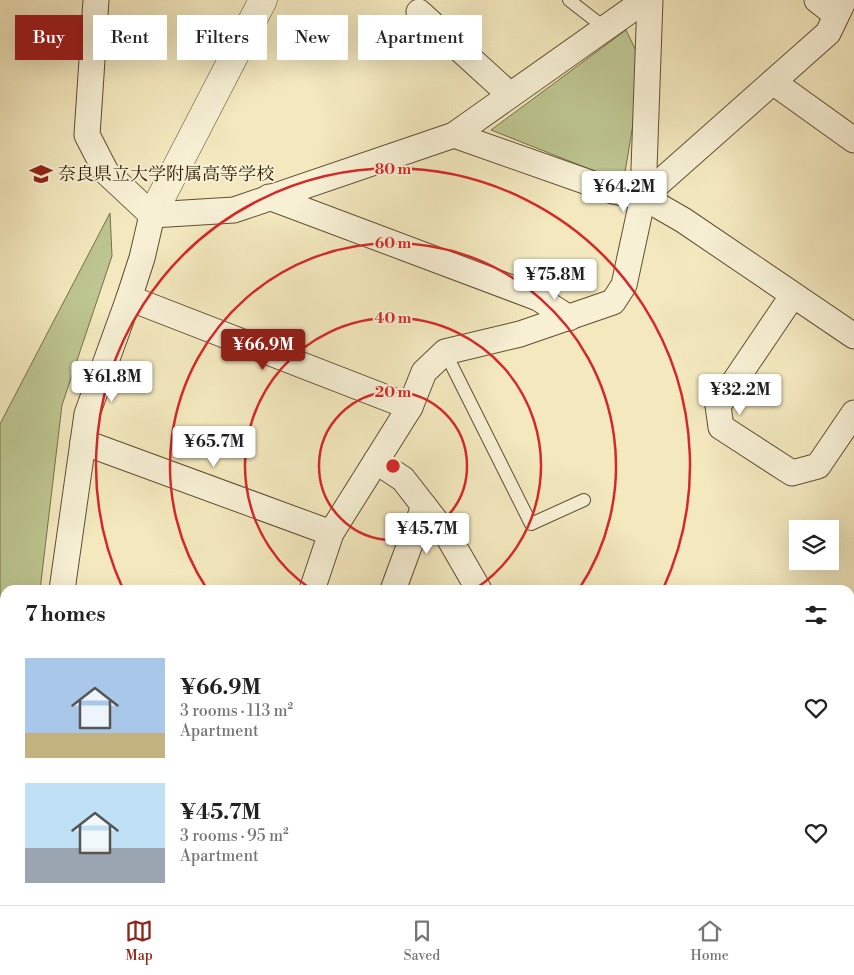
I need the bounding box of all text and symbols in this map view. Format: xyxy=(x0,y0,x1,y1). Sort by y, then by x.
chip: Buy xyxy=(15,15,83,60)
chip: Rent xyxy=(93,15,167,60)
chip: Filters xyxy=(177,15,267,60)
chip: New xyxy=(277,15,348,60)
chip: Apartment xyxy=(358,15,482,60)
text: 80 m xyxy=(375,160,412,179)
school or university icon: 奈良県立大学附属高等学校 xyxy=(28,161,54,187)
place label: 奈良県立大学附属高等学校 xyxy=(58,163,274,186)
pin: ¥64.2M xyxy=(583,170,665,213)
text: ¥64.2M xyxy=(593,177,655,197)
text: 60 m xyxy=(375,234,412,253)
pin: ¥75.8M xyxy=(514,258,596,301)
text: ¥75.8M xyxy=(525,265,585,285)
text: 40 m xyxy=(374,309,412,328)
pin: ¥66.9M xyxy=(222,328,304,371)
text: ¥66.9M xyxy=(232,335,294,355)
pin: ¥61.8M xyxy=(71,360,153,403)
text: ¥61.8M xyxy=(82,367,142,387)
pin: ¥32.2M xyxy=(699,374,781,416)
text: ¥32.2M xyxy=(709,380,771,400)
text: 20 m xyxy=(375,383,412,402)
pin: ¥65.7M xyxy=(173,426,255,468)
text: ¥65.7M xyxy=(184,432,244,452)
centre of rings xyxy=(384,457,402,475)
pin: ¥45.7M xyxy=(386,512,468,555)
text: ¥45.7M xyxy=(396,519,458,539)
map controls xyxy=(789,520,839,570)
button: layers xyxy=(789,520,839,570)
icon: filters xyxy=(802,601,830,629)
text: 7 homes xyxy=(25,602,106,628)
text: ¥66.9M xyxy=(180,675,261,701)
icon: home xyxy=(65,678,125,738)
icon: heart xyxy=(802,694,830,722)
text: 3 rooms · 113 m² xyxy=(180,701,293,721)
text: Apartment xyxy=(180,721,259,741)
text: ¥45.7M xyxy=(180,800,261,826)
icon: home xyxy=(65,803,125,863)
icon: heart xyxy=(802,819,830,847)
text: 3 rooms · 95 m² xyxy=(180,826,289,846)
text: Apartment xyxy=(180,846,259,866)
tab: Map xyxy=(125,917,153,965)
tab: Saved xyxy=(403,917,440,965)
tab: Home xyxy=(690,917,729,965)

